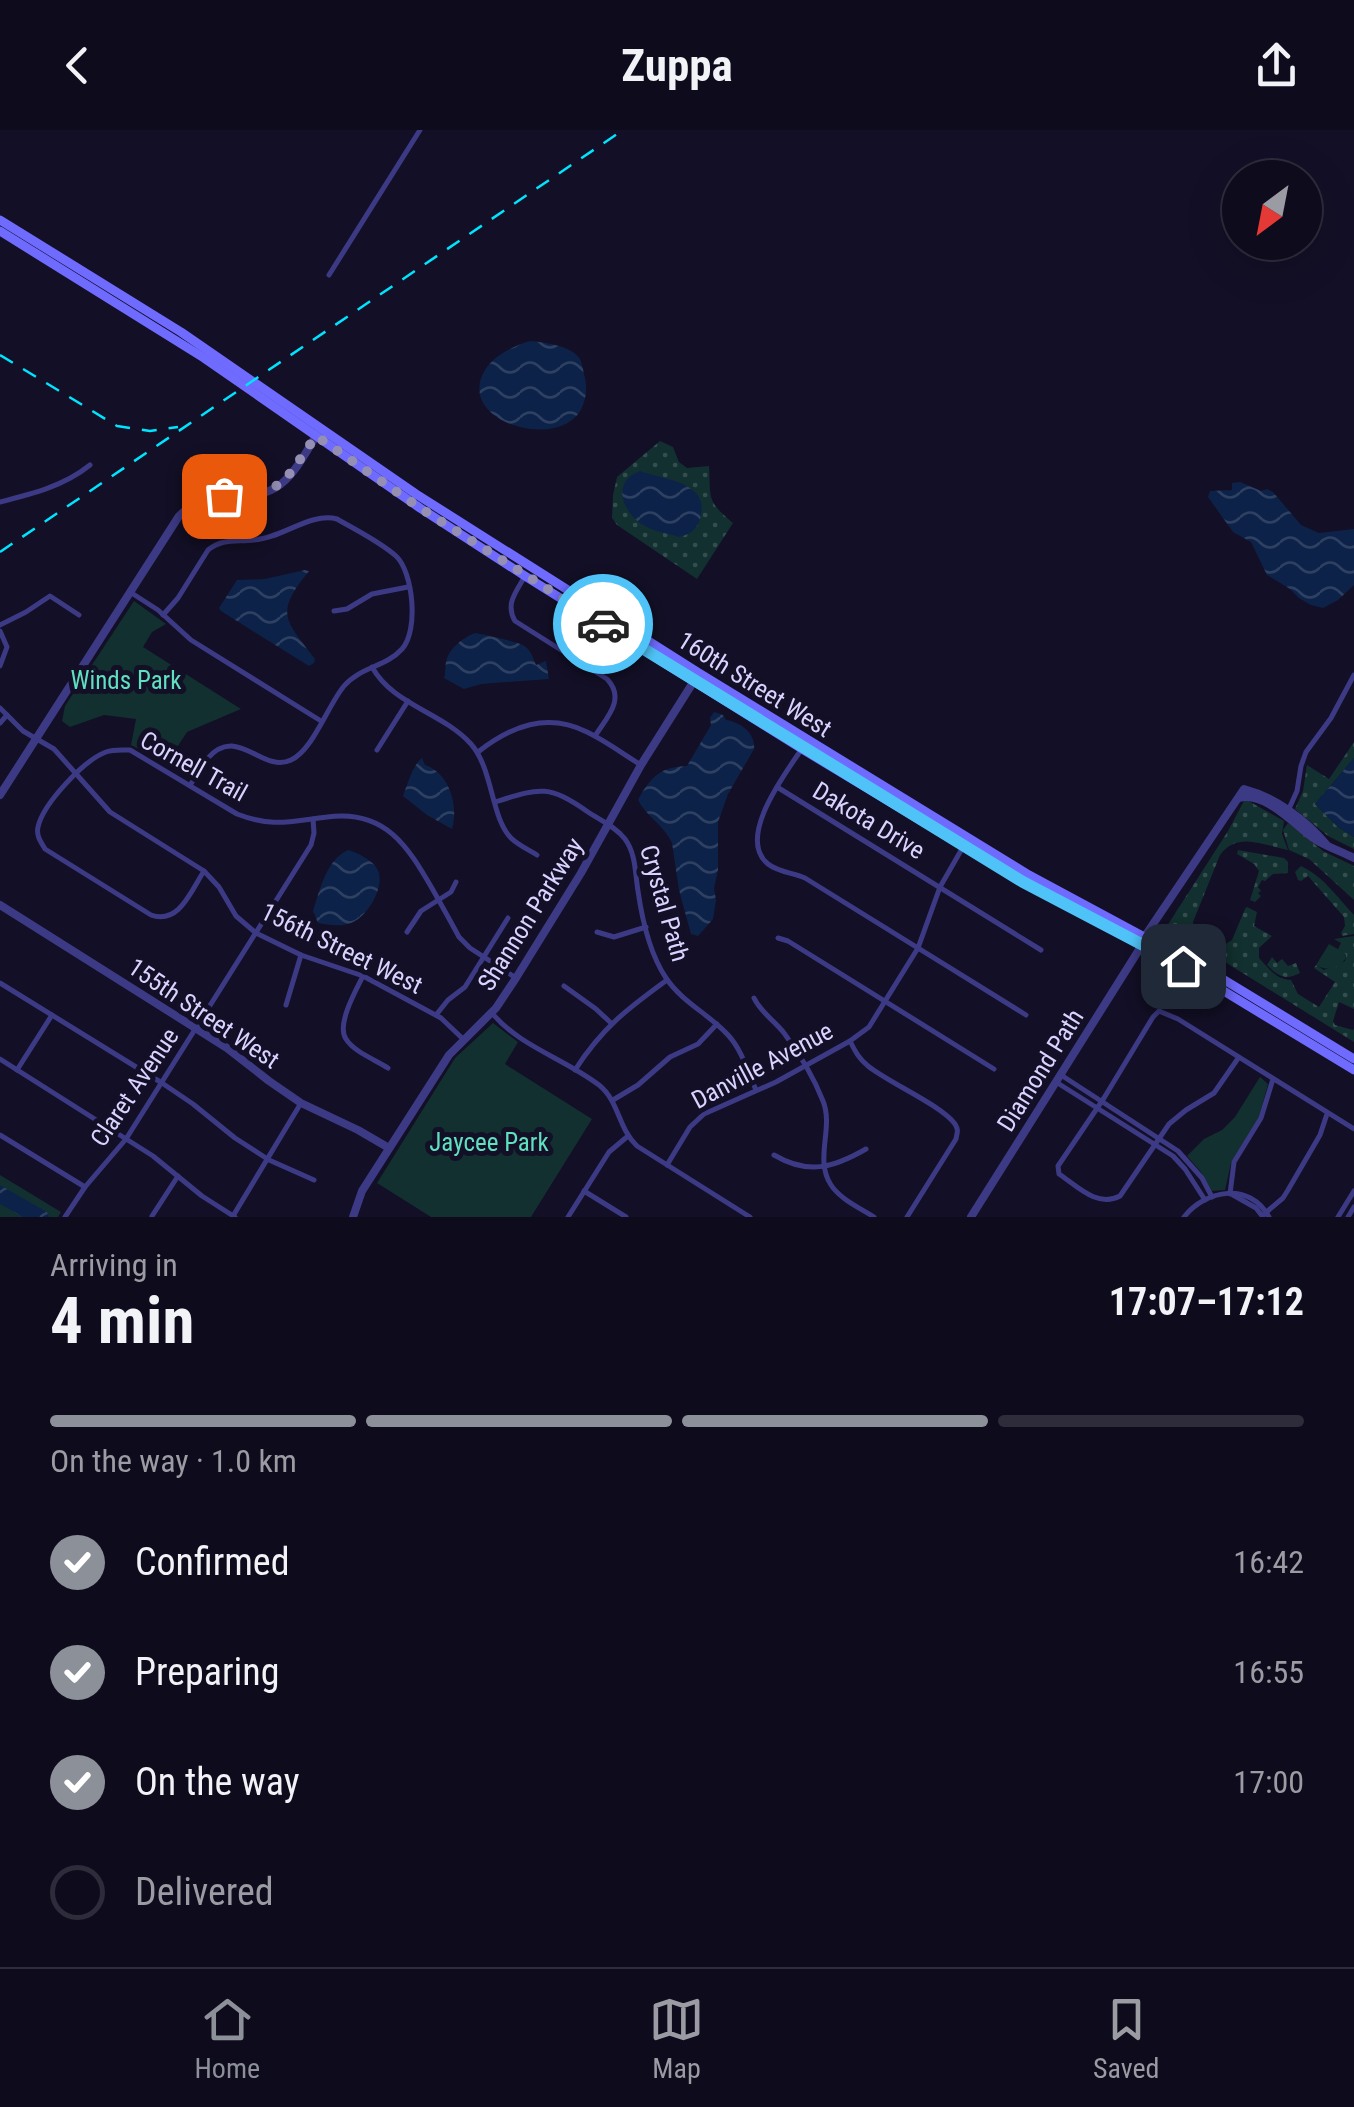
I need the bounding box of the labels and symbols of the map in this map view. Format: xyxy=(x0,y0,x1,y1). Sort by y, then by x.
north arrow xyxy=(1222,160,1322,260)
pin xyxy=(182,454,267,539)
courier xyxy=(553,574,653,674)
street label: 160th Street West xyxy=(673,626,837,743)
park label: Winds Park xyxy=(70,666,182,695)
street label: Cornell Trail xyxy=(135,725,252,808)
street label: Dakota Drive xyxy=(808,776,930,865)
street label: Shannon Parkway xyxy=(472,833,589,996)
street label: Crystal Path xyxy=(634,842,695,965)
street label: 156th Street West xyxy=(256,897,427,1000)
pin xyxy=(1141,924,1226,1009)
street label: 155th Street West xyxy=(123,952,285,1075)
street label: Diamond Path xyxy=(991,1004,1089,1137)
street label: Danville Avenue xyxy=(687,1016,838,1115)
street label: Claret Avenue xyxy=(84,1023,184,1152)
park label: Jaycee Park xyxy=(429,1128,549,1157)

